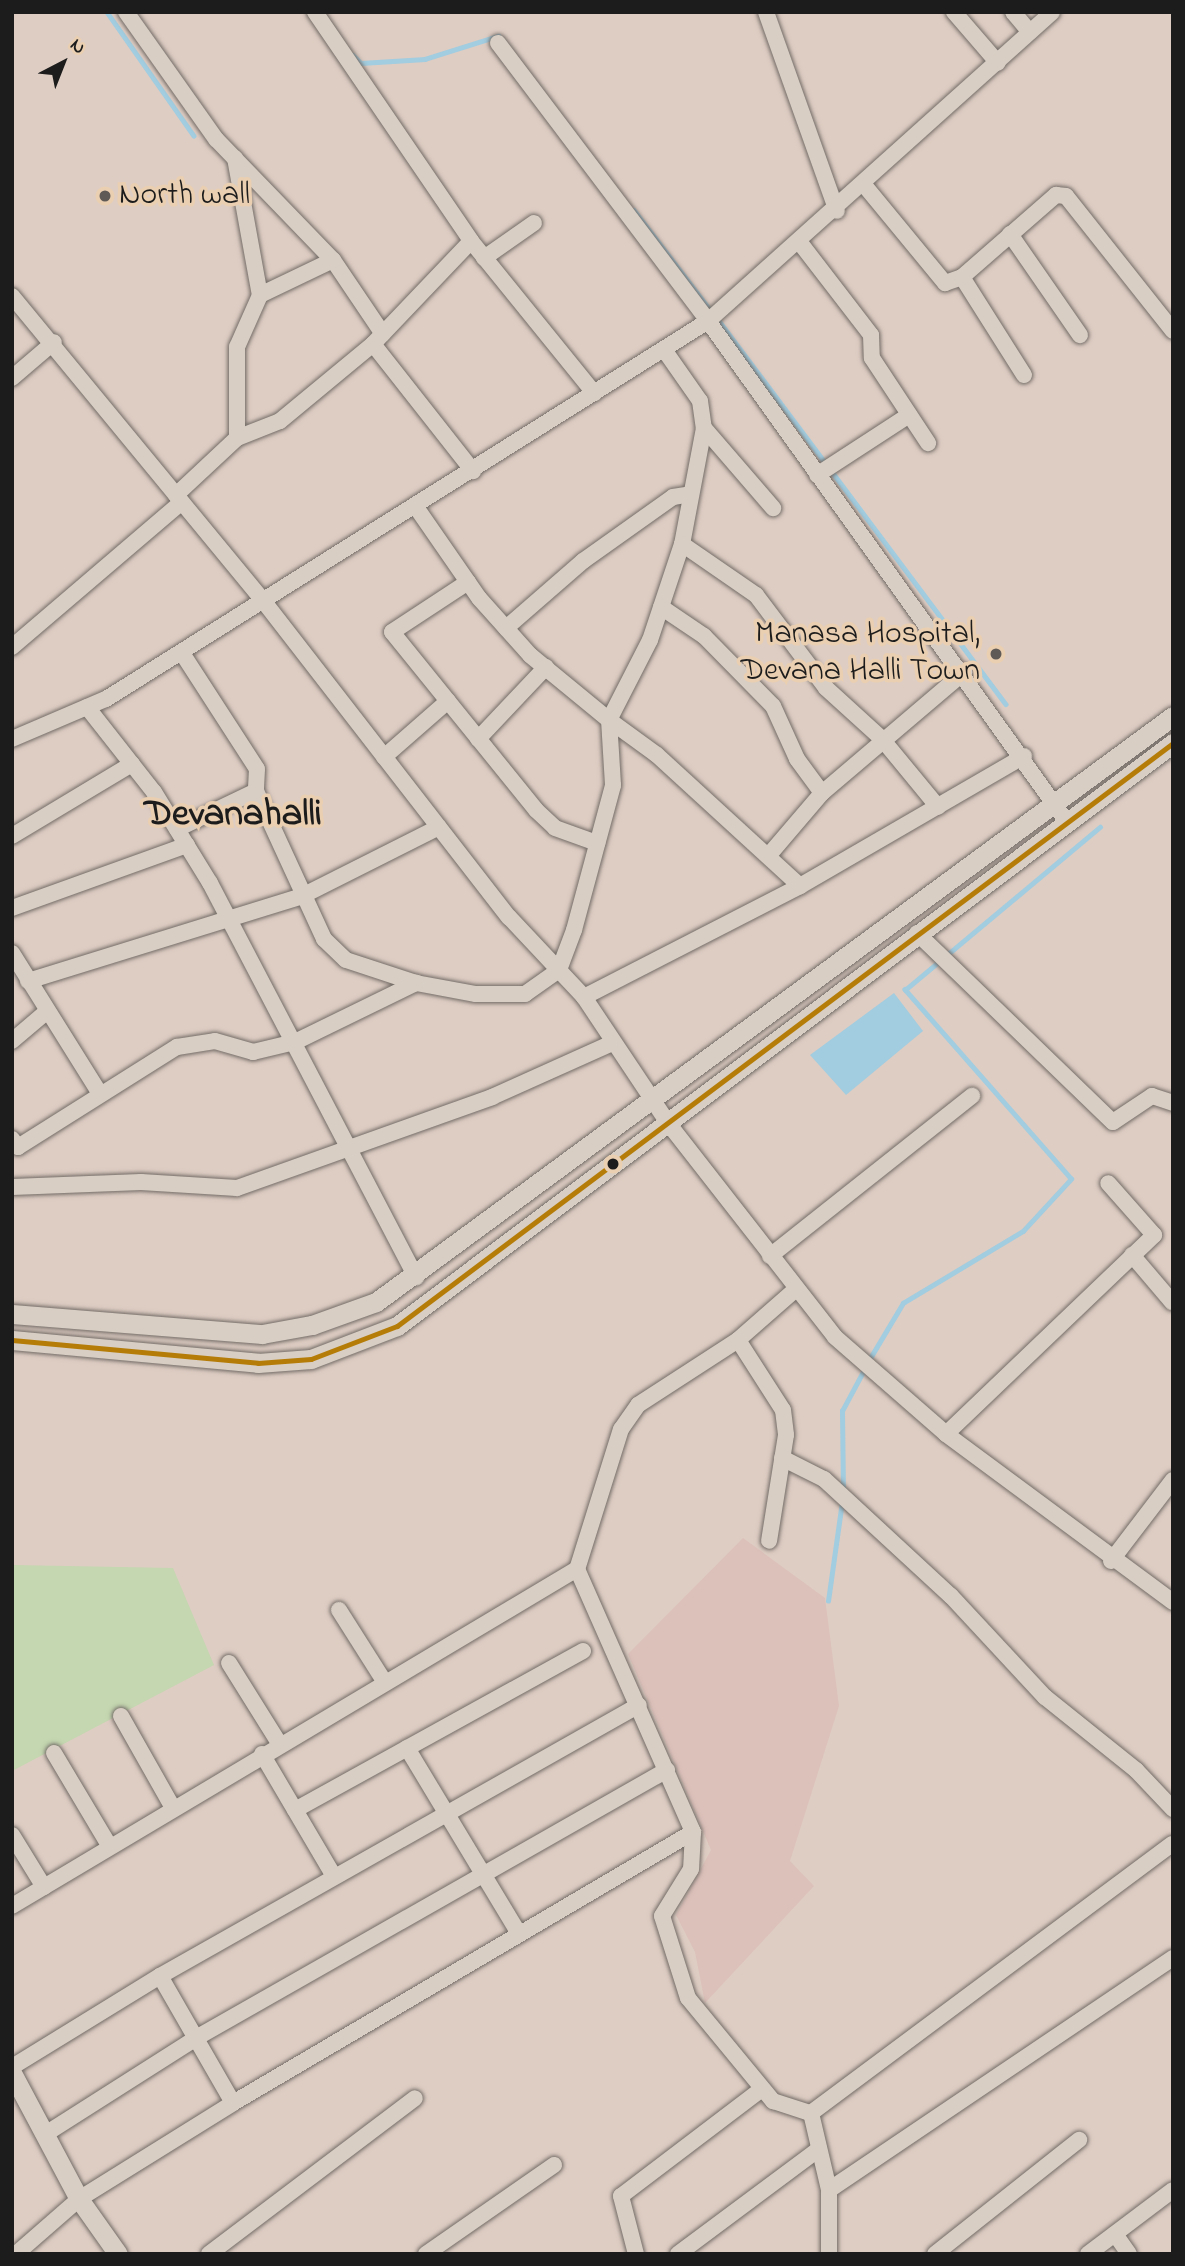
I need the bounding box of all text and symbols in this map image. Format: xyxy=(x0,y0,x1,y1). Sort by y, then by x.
north arrow xyxy=(28,28,98,98)
text: N xyxy=(64,33,91,61)
place label: North wall xyxy=(119,177,250,215)
marker: North wall xyxy=(97,188,113,204)
place label: Manasa Hospital, Devana Halli Town xyxy=(741,617,980,692)
marker: Manasa Hospital, Devana Halli Town xyxy=(986,644,1006,664)
district label: Devanahalli xyxy=(144,793,322,839)
unlabelled marker xyxy=(606,1157,620,1171)

